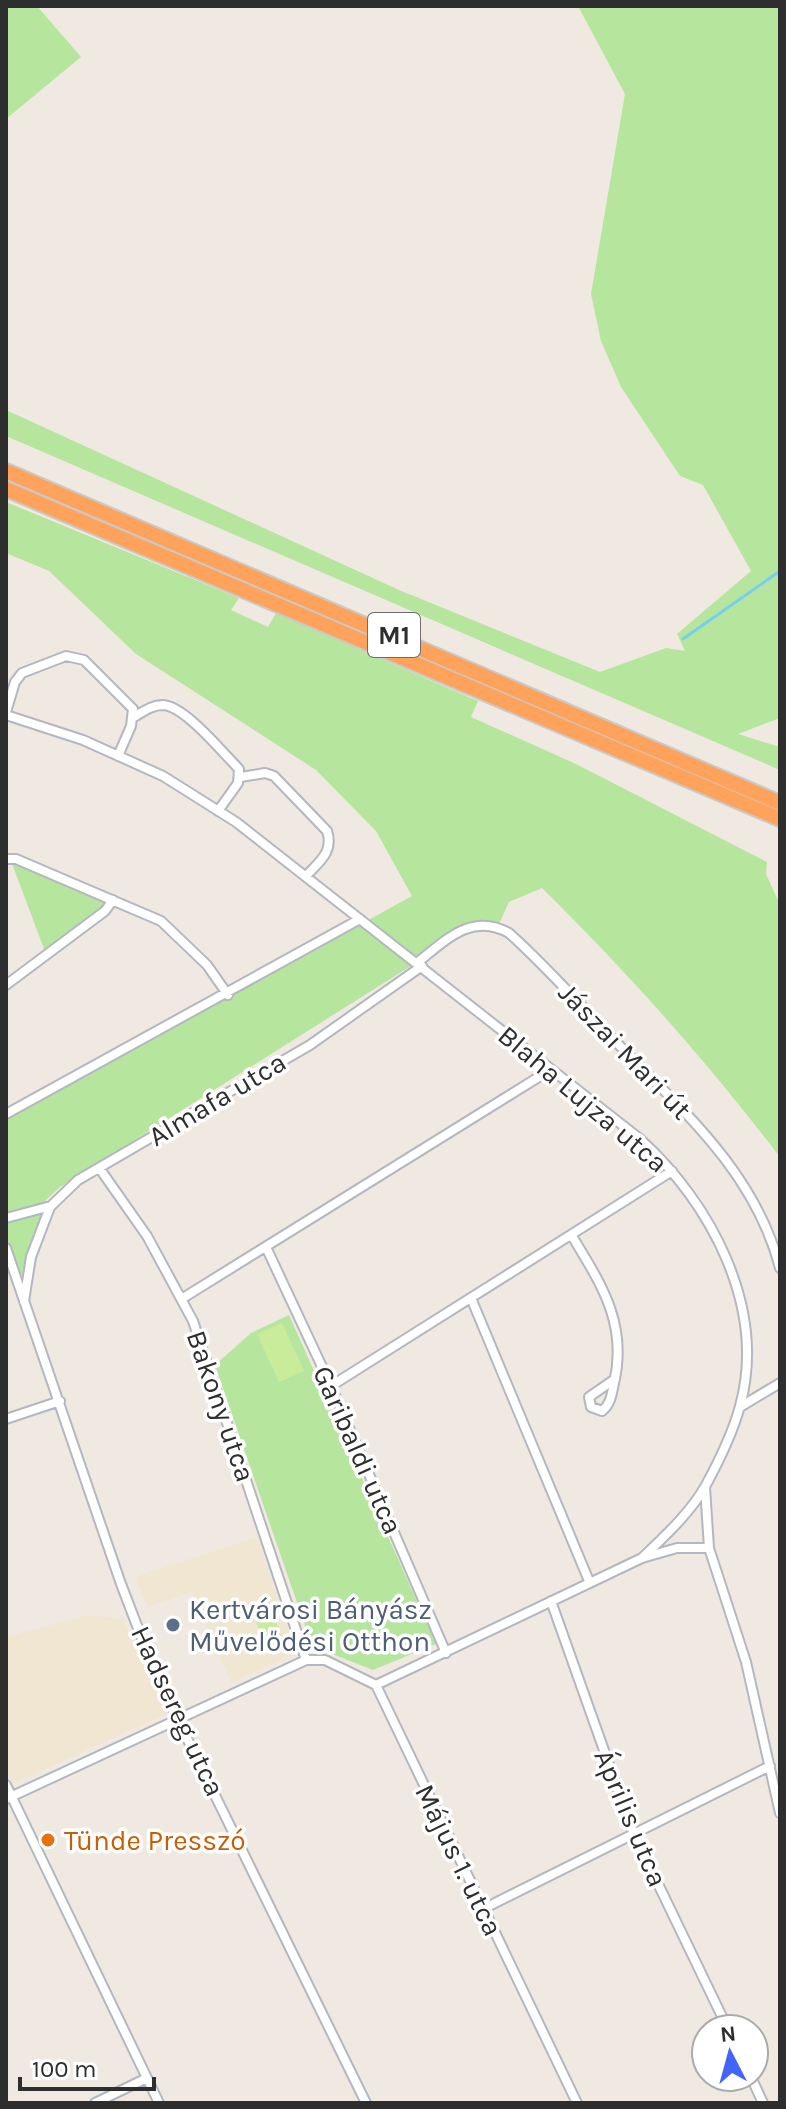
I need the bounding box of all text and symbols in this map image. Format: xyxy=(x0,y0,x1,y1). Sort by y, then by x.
road number: M1 xyxy=(368,613,420,657)
street label: Jászai Mari út xyxy=(552,976,698,1126)
street label: Blaha Lujza utca xyxy=(492,1019,674,1179)
street label: Almafa utca xyxy=(142,1045,292,1153)
street label: Bakony utca xyxy=(180,1326,262,1486)
street label: Garibaldi utca xyxy=(306,1361,410,1539)
place label: Kertvárosi Bányász Művelődési Otthon xyxy=(189,1593,432,1658)
marker: Kertvárosi Bányász Művelődési Otthon xyxy=(164,1616,182,1634)
street label: Hadsereg utca xyxy=(124,1621,232,1801)
street label: Április utca xyxy=(587,1744,676,1892)
street label: Május 1. utca xyxy=(408,1779,510,1941)
place label: Tünde Presszó xyxy=(64,1824,246,1857)
marker: Tünde Presszó xyxy=(39,1831,57,1849)
north arrow xyxy=(690,2013,770,2093)
text: N xyxy=(719,2020,737,2048)
scale bar xyxy=(20,2041,154,2091)
text: 100 m xyxy=(32,2055,97,2083)

